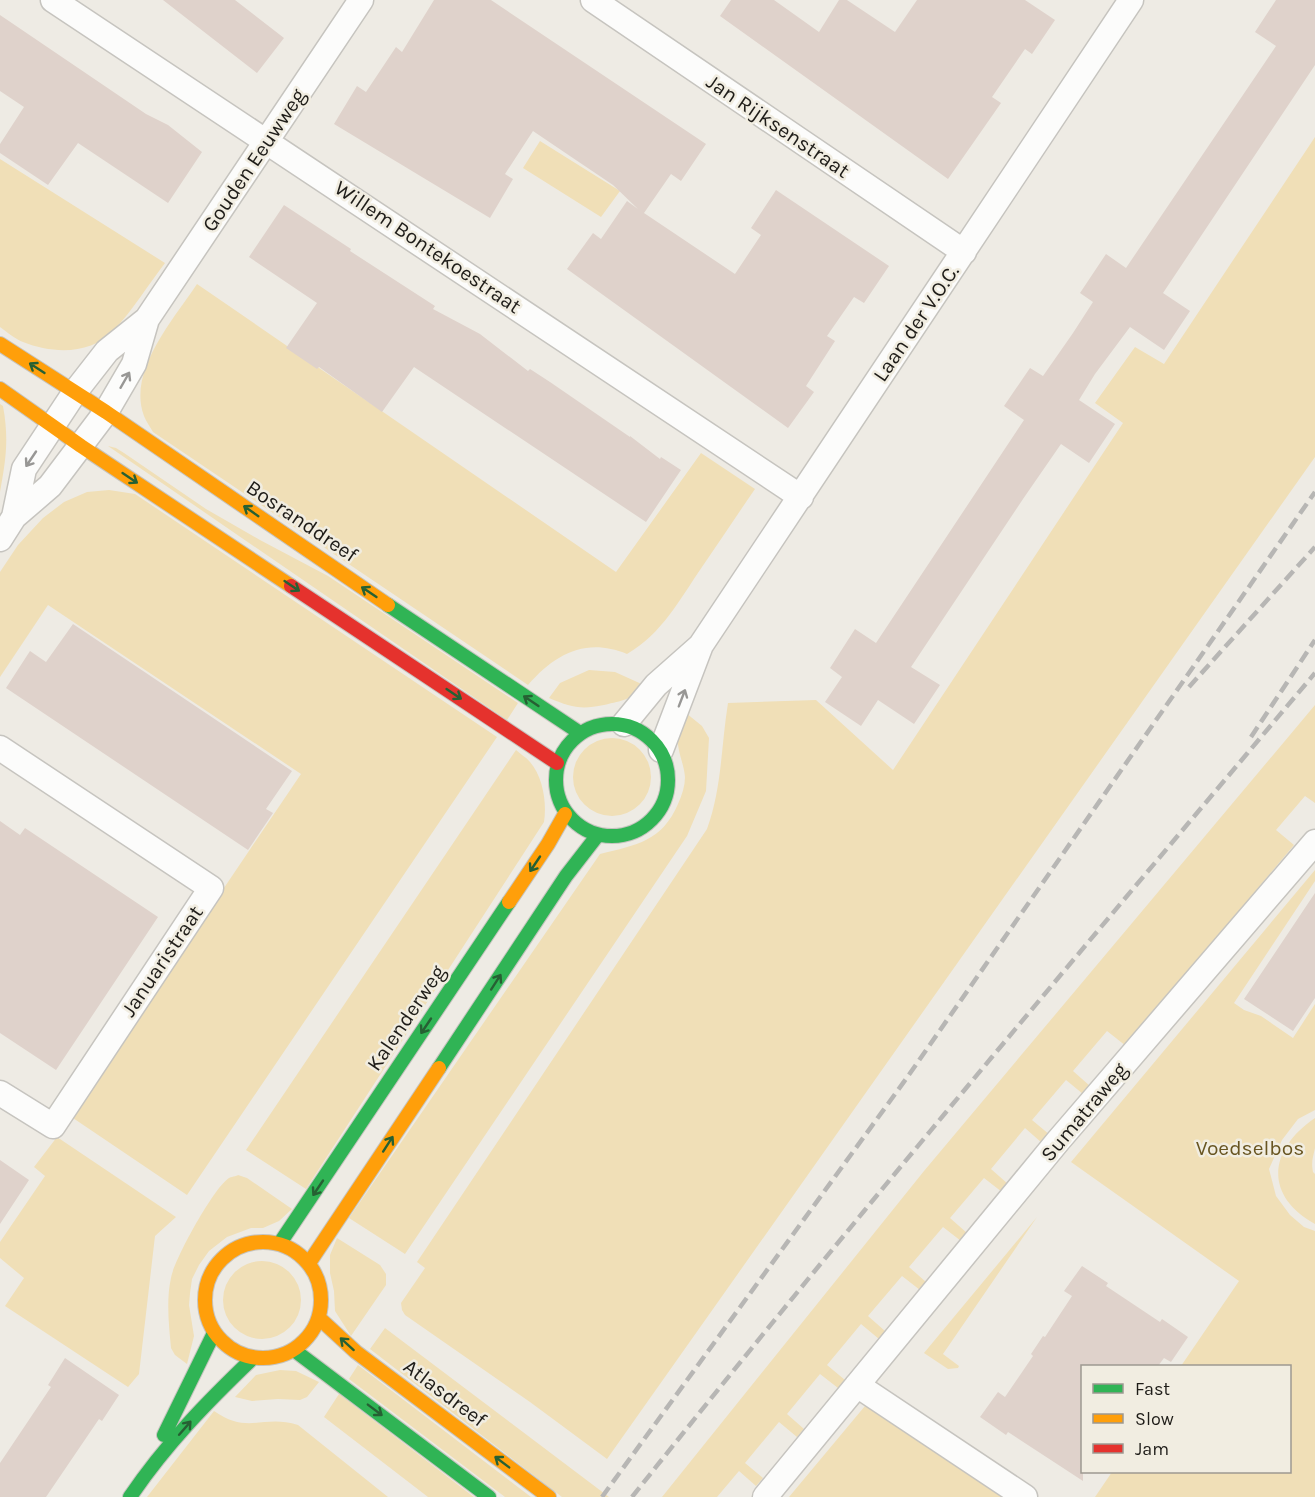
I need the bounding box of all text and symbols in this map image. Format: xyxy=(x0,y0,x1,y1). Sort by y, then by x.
street label: Jan Rijksenstraat xyxy=(702,69,854,183)
street label: Gouden Eeuwweg xyxy=(197,84,311,236)
street label: Willem Bontekoestraat xyxy=(330,176,526,318)
street label: Laan der V.O.C. xyxy=(868,260,964,386)
one-way arrow xyxy=(29,362,46,375)
one-way arrow xyxy=(119,371,131,388)
one-way arrow xyxy=(25,450,37,466)
one-way arrow xyxy=(121,473,138,485)
street label: Bosranddreef xyxy=(242,475,363,567)
one-way arrow xyxy=(243,505,259,517)
one-way arrow xyxy=(283,581,300,593)
one-way arrow xyxy=(361,586,378,598)
one-way arrow xyxy=(446,688,463,701)
one-way arrow xyxy=(677,689,688,708)
one-way arrow xyxy=(523,695,539,707)
one-way arrow xyxy=(529,855,541,871)
street label: Januaristraat xyxy=(116,901,208,1021)
street label: Kalenderweg xyxy=(362,960,450,1075)
one-way arrow xyxy=(490,974,502,991)
one-way arrow xyxy=(420,1017,433,1034)
street label: Sumatraweg xyxy=(1036,1058,1132,1166)
one-way arrow xyxy=(382,1136,395,1153)
park label: Voedselbos xyxy=(1196,1136,1304,1160)
one-way arrow xyxy=(312,1179,324,1195)
one-way arrow xyxy=(340,1337,355,1351)
street label: Atlasdreef xyxy=(399,1354,492,1432)
legend xyxy=(1081,1365,1291,1473)
text: Fast xyxy=(1135,1378,1170,1400)
one-way arrow xyxy=(367,1403,383,1416)
text: Slow xyxy=(1135,1408,1174,1430)
one-way arrow xyxy=(178,1421,192,1436)
text: Jam xyxy=(1135,1438,1169,1460)
one-way arrow xyxy=(495,1456,511,1468)

